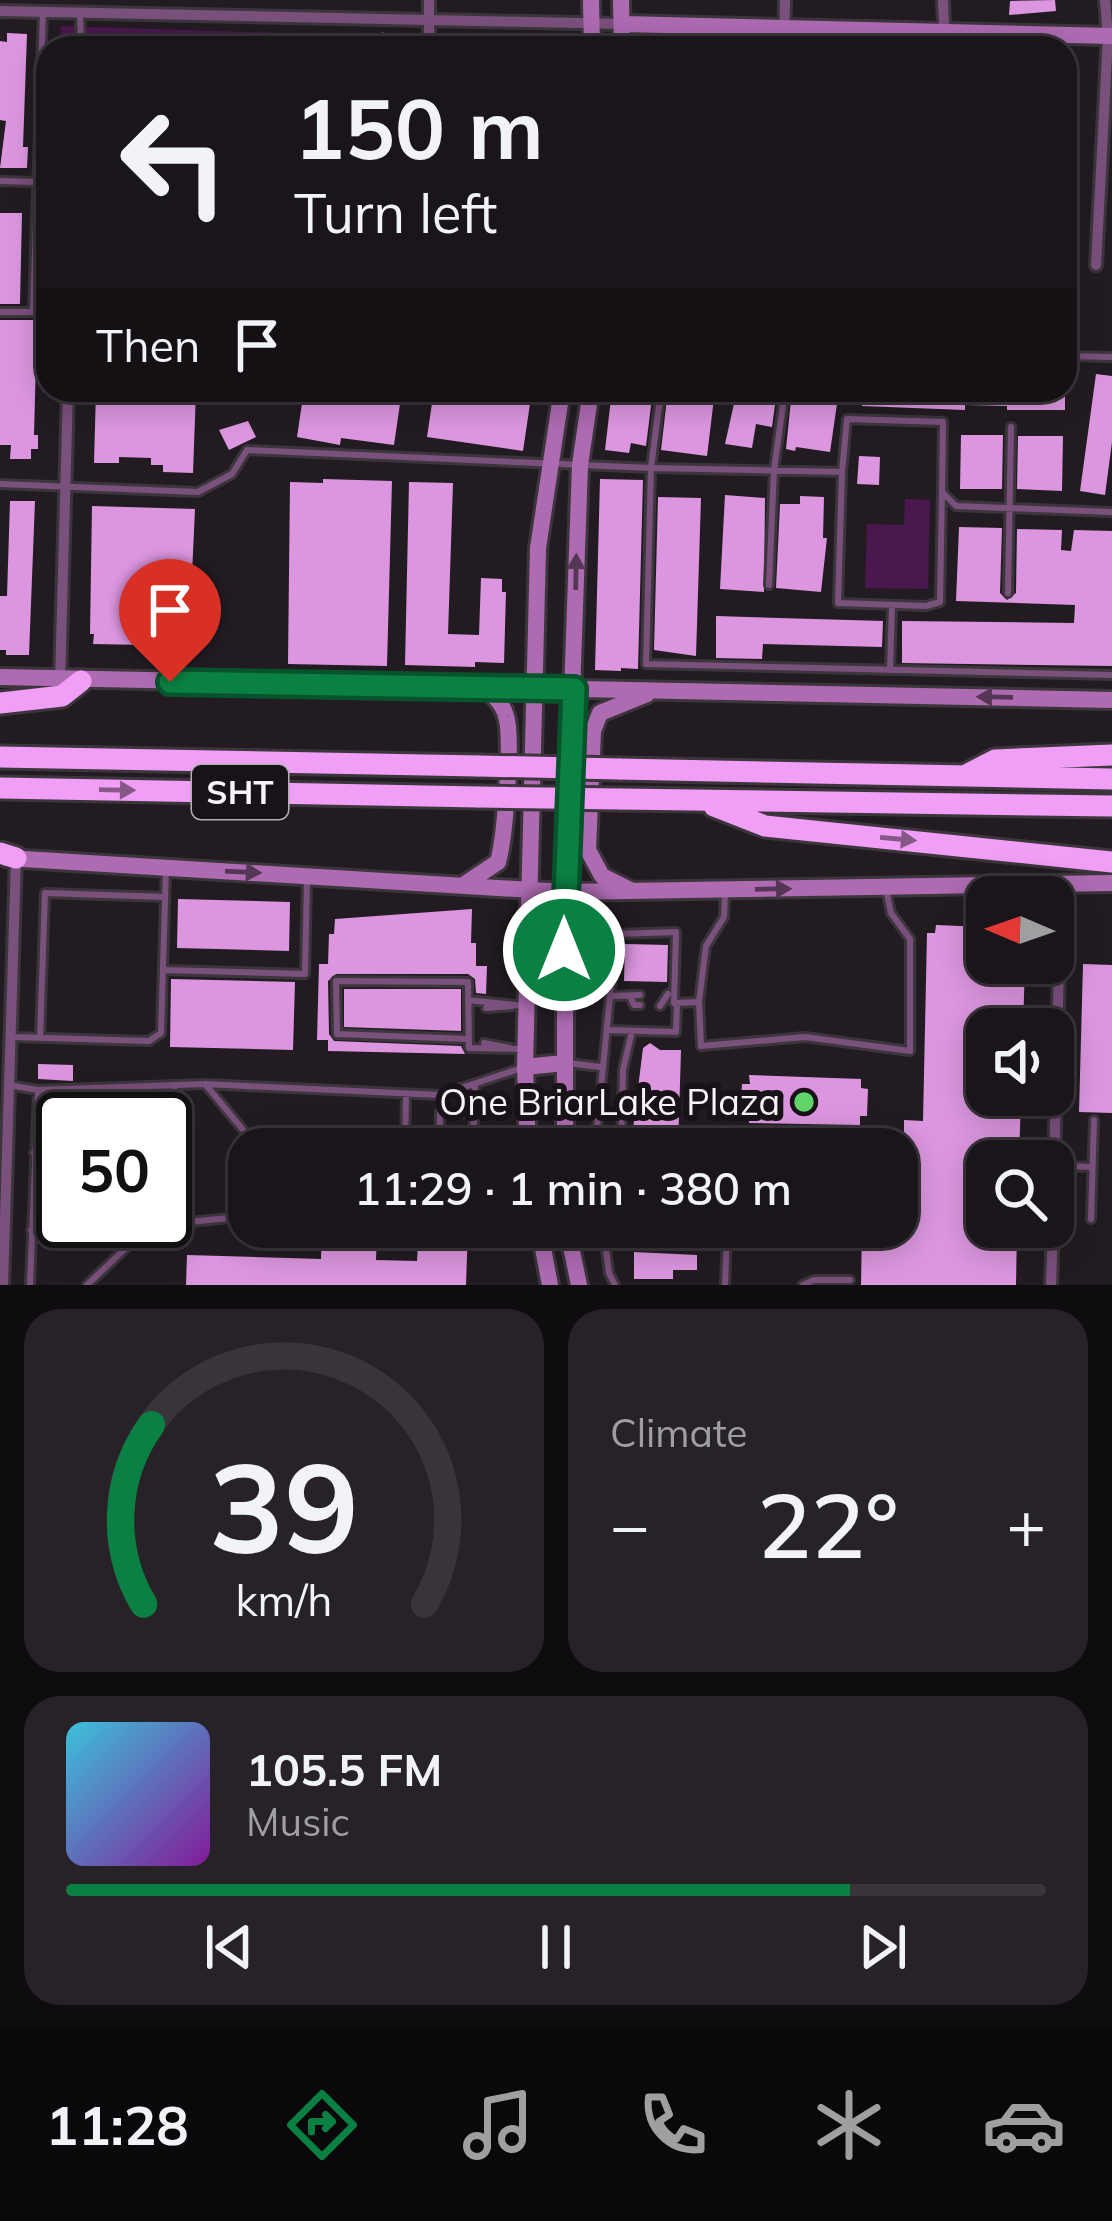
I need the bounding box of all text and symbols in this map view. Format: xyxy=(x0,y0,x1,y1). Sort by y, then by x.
text: 150 m xyxy=(294,75,544,180)
icon: left xyxy=(96,84,252,240)
text: Turn left xyxy=(294,179,497,247)
icon: arrive xyxy=(224,312,290,378)
text: Then xyxy=(96,317,200,373)
one-way arrow xyxy=(566,553,585,591)
pin xyxy=(119,559,221,682)
icon: arrive xyxy=(137,577,203,643)
one-way arrow xyxy=(975,687,1013,707)
road number: SHT xyxy=(192,765,288,819)
one-way arrow xyxy=(99,780,137,800)
one-way arrow xyxy=(880,829,917,848)
one-way arrow xyxy=(225,862,262,881)
north arrow xyxy=(966,876,1074,984)
map controls xyxy=(966,876,1074,1248)
one-way arrow xyxy=(755,880,793,899)
position arrow xyxy=(501,887,627,1013)
button: sound xyxy=(966,1008,1074,1116)
place label: One BriarLake Plaza xyxy=(439,1079,780,1124)
marker: One BriarLake Plaza xyxy=(791,1089,817,1115)
speed limit sign: 50 xyxy=(36,1092,192,1248)
button: search xyxy=(966,1140,1074,1248)
text: 11:29 · 1 min · 380 m xyxy=(354,1160,792,1216)
text: Climate xyxy=(610,1408,748,1457)
text: 39 xyxy=(209,1428,359,1584)
text: 22° xyxy=(757,1468,899,1581)
text: − xyxy=(610,1483,650,1566)
text: + xyxy=(1006,1483,1046,1566)
text: km/h xyxy=(235,1572,333,1626)
text: 105.5 FM xyxy=(246,1741,442,1797)
text: Music xyxy=(246,1797,350,1846)
icon: previous xyxy=(196,1914,262,1980)
icon: pause xyxy=(523,1914,589,1980)
icon: next xyxy=(850,1914,916,1980)
icon: directions xyxy=(280,2083,364,2167)
icon: music xyxy=(456,2083,540,2167)
icon: phone xyxy=(631,2083,715,2167)
icon: climate xyxy=(807,2083,891,2167)
icon: car xyxy=(982,2083,1066,2167)
text: 11:28 xyxy=(46,2091,189,2159)

